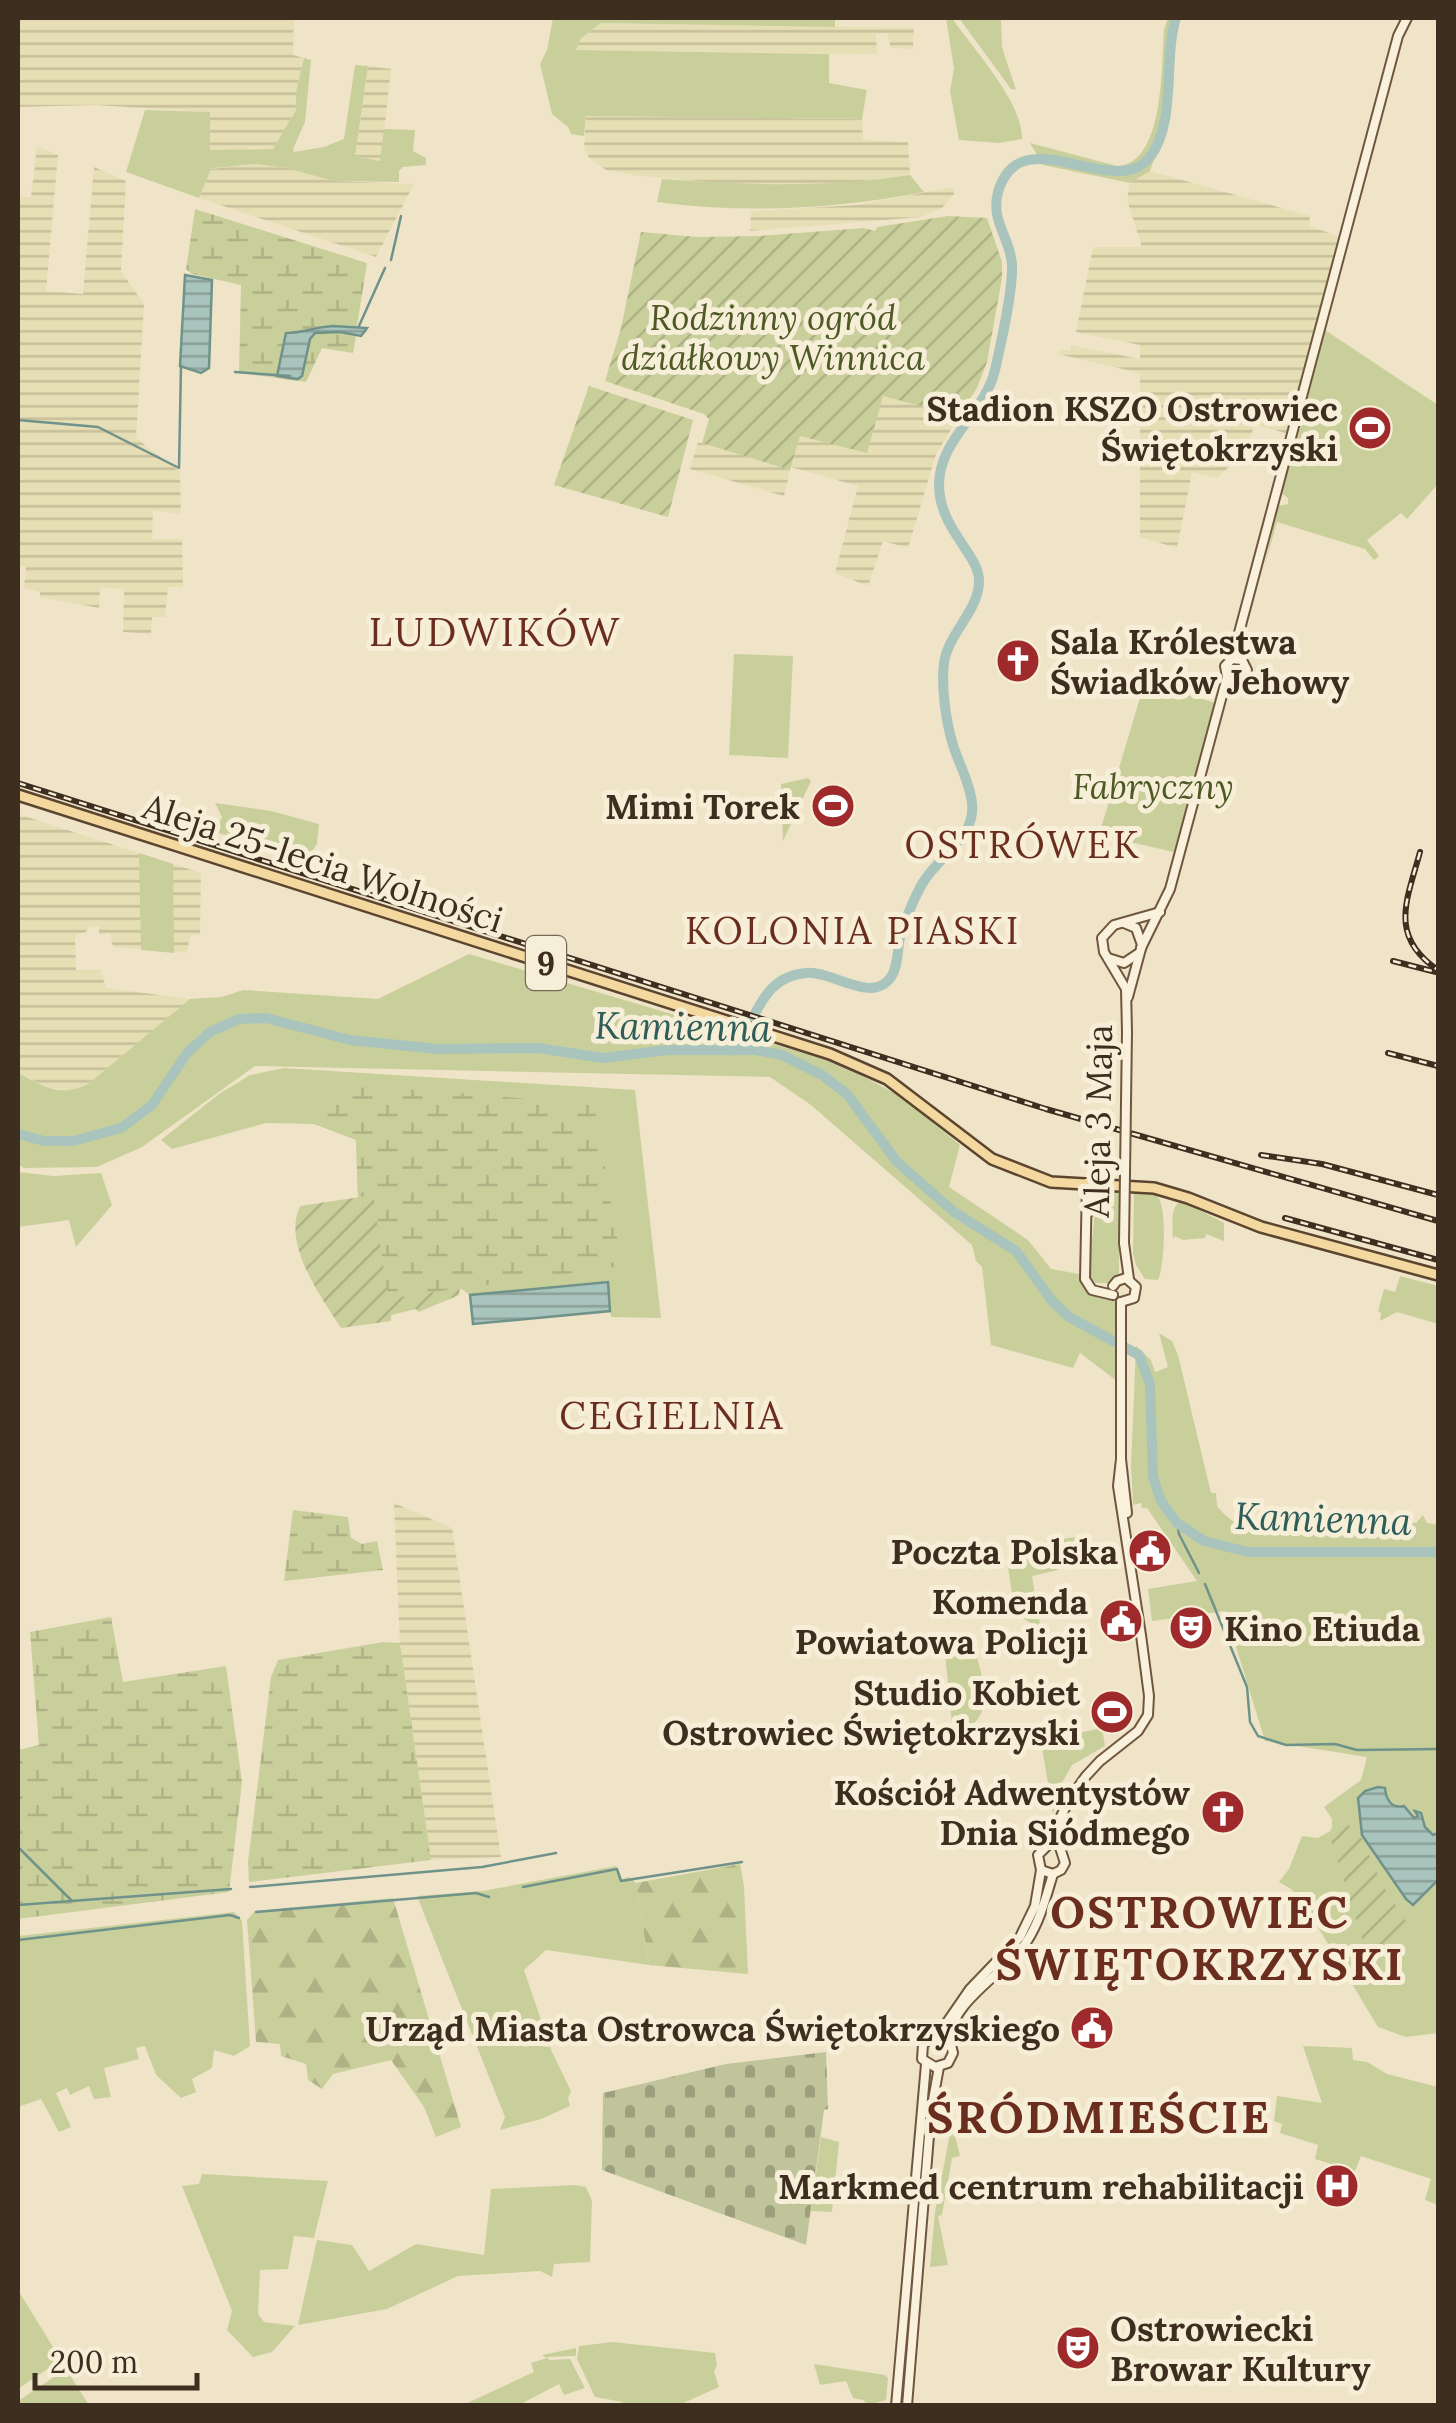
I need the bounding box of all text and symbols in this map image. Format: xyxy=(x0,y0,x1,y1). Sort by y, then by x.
park label: Rodzinny ogród działkowy Winnica xyxy=(621,295,926,380)
place label: Stadion KSZO Ostrowiec Świętokrzyski xyxy=(927,386,1338,471)
sports icon: Stadion KSZO Ostrowiec Świętokrzyski xyxy=(1347,405,1393,451)
district label: LUDWIKÓW xyxy=(369,606,621,657)
place label: Sala Królestwa Świadków Jehowy xyxy=(1050,619,1350,704)
church icon: Sala Królestwa Świadków Jehowy xyxy=(995,638,1041,684)
park label: Fabryczny xyxy=(1072,764,1234,809)
street label: Aleja 25-lecia Wolności xyxy=(136,783,509,942)
sports icon: Mimi Torek xyxy=(810,783,856,829)
place label: Mimi Torek xyxy=(605,784,800,829)
district label: OSTRÓWEK xyxy=(905,820,1141,868)
district label: KOLONIA PIASKI xyxy=(685,906,1021,954)
road number: 9 xyxy=(526,936,566,990)
water label: Kamienna xyxy=(594,1000,772,1052)
street label: Aleja 3 Maja xyxy=(1074,1024,1122,1219)
district label: CEGIELNIA xyxy=(559,1391,785,1439)
water label: Kamienna xyxy=(1234,1491,1413,1545)
public building icon: Poczta Polska xyxy=(1127,1528,1173,1574)
place label: Poczta Polska xyxy=(890,1529,1118,1574)
place label: Komenda Powiatowa Policji xyxy=(795,1579,1088,1664)
public building icon: Komenda Powiatowa Policji xyxy=(1098,1598,1144,1644)
theatre icon: Kino Etiuda xyxy=(1168,1605,1214,1651)
place label: Kino Etiuda xyxy=(1224,1606,1420,1651)
place label: Studio Kobiet Ostrowiec Świętokrzyski xyxy=(662,1670,1081,1755)
sports icon: Studio Kobiet Ostrowiec Świętokrzyski xyxy=(1089,1689,1135,1735)
place label: Kościół Adwentystów Dnia Siódmego xyxy=(833,1770,1191,1855)
church icon: Kościół Adwentystów Dnia Siódmego xyxy=(1200,1789,1246,1835)
district label: OSTROWIEC ŚWIĘTOKRZYSKI xyxy=(995,1883,1405,1992)
public building icon: Urząd Miasta Ostrowca Świętokrzyskiego xyxy=(1069,2005,1115,2051)
place label: Urząd Miasta Ostrowca Świętokrzyskiego xyxy=(366,2006,1060,2051)
district label: ŚRÓDMIEŚCIE xyxy=(926,2088,1272,2145)
hospital icon: Markmed centrum rehabilitacji xyxy=(1314,2163,1360,2209)
place label: Markmed centrum rehabilitacji xyxy=(778,2164,1304,2209)
place label: Ostrowiecki Browar Kultury xyxy=(1110,2306,1371,2391)
theatre icon: Ostrowiecki Browar Kultury xyxy=(1055,2325,1101,2371)
scale bar xyxy=(35,2328,198,2390)
text: 200 m xyxy=(50,2343,138,2381)

